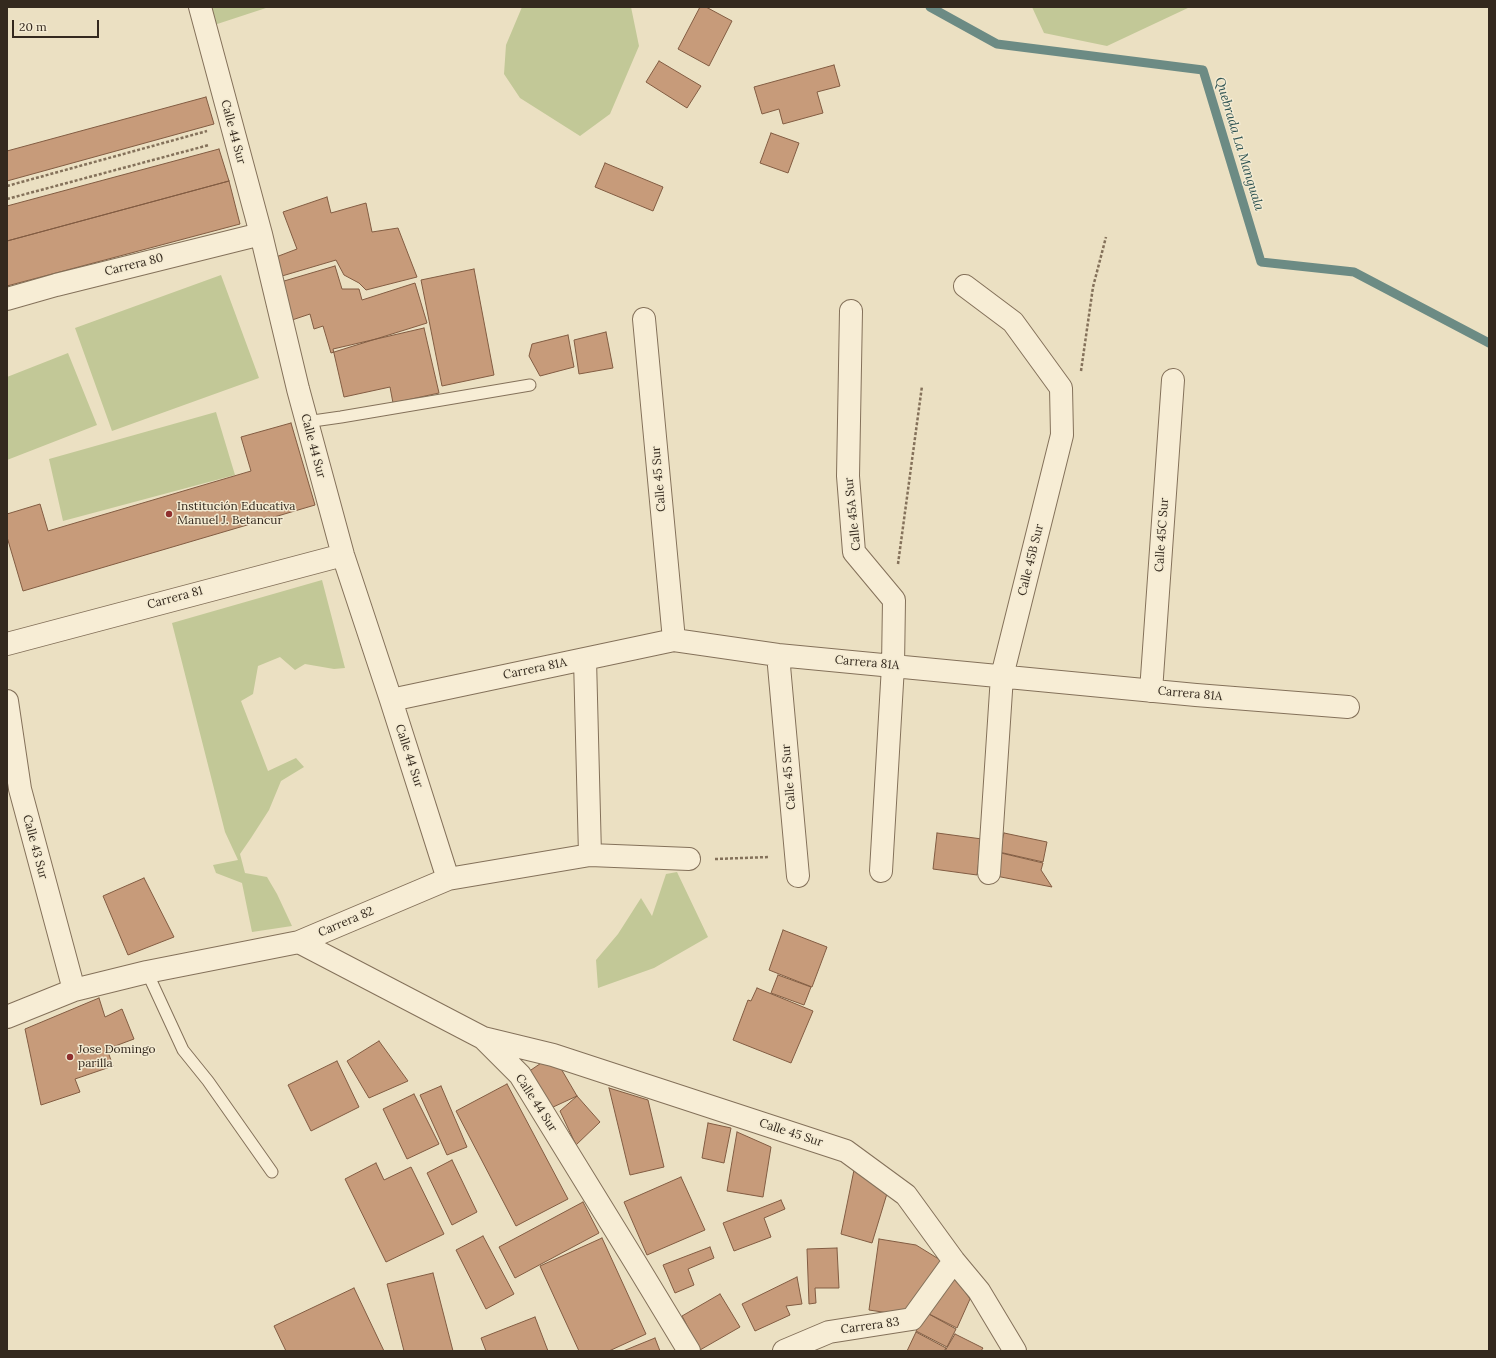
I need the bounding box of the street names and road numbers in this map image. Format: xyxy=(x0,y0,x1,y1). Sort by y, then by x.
street label: Calle 44 Sur xyxy=(218,98,248,166)
street label: Carrera 80 xyxy=(103,251,165,279)
street label: Calle 44 Sur xyxy=(298,412,328,480)
street label: Calle 45 Sur xyxy=(649,445,669,513)
street label: Calle 45A Sur xyxy=(842,477,864,551)
street label: Calle 45C Sur xyxy=(1152,497,1172,573)
street label: Calle 45B Sur xyxy=(1015,523,1047,597)
street label: Carrera 81 xyxy=(146,584,204,612)
street label: Carrera 81A xyxy=(834,653,900,673)
street label: Carrera 81A xyxy=(502,655,568,683)
street label: Carrera 81A xyxy=(1157,684,1223,704)
street label: Calle 44 Sur xyxy=(392,722,426,790)
street label: Calle 45 Sur xyxy=(779,743,799,811)
street label: Calle 43 Sur xyxy=(19,813,51,881)
street label: Carrera 82 xyxy=(316,904,376,940)
street label: Calle 44 Sur xyxy=(512,1071,560,1135)
street label: Calle 45 Sur xyxy=(757,1116,825,1150)
street label: Carrera 83 xyxy=(840,1315,900,1337)

